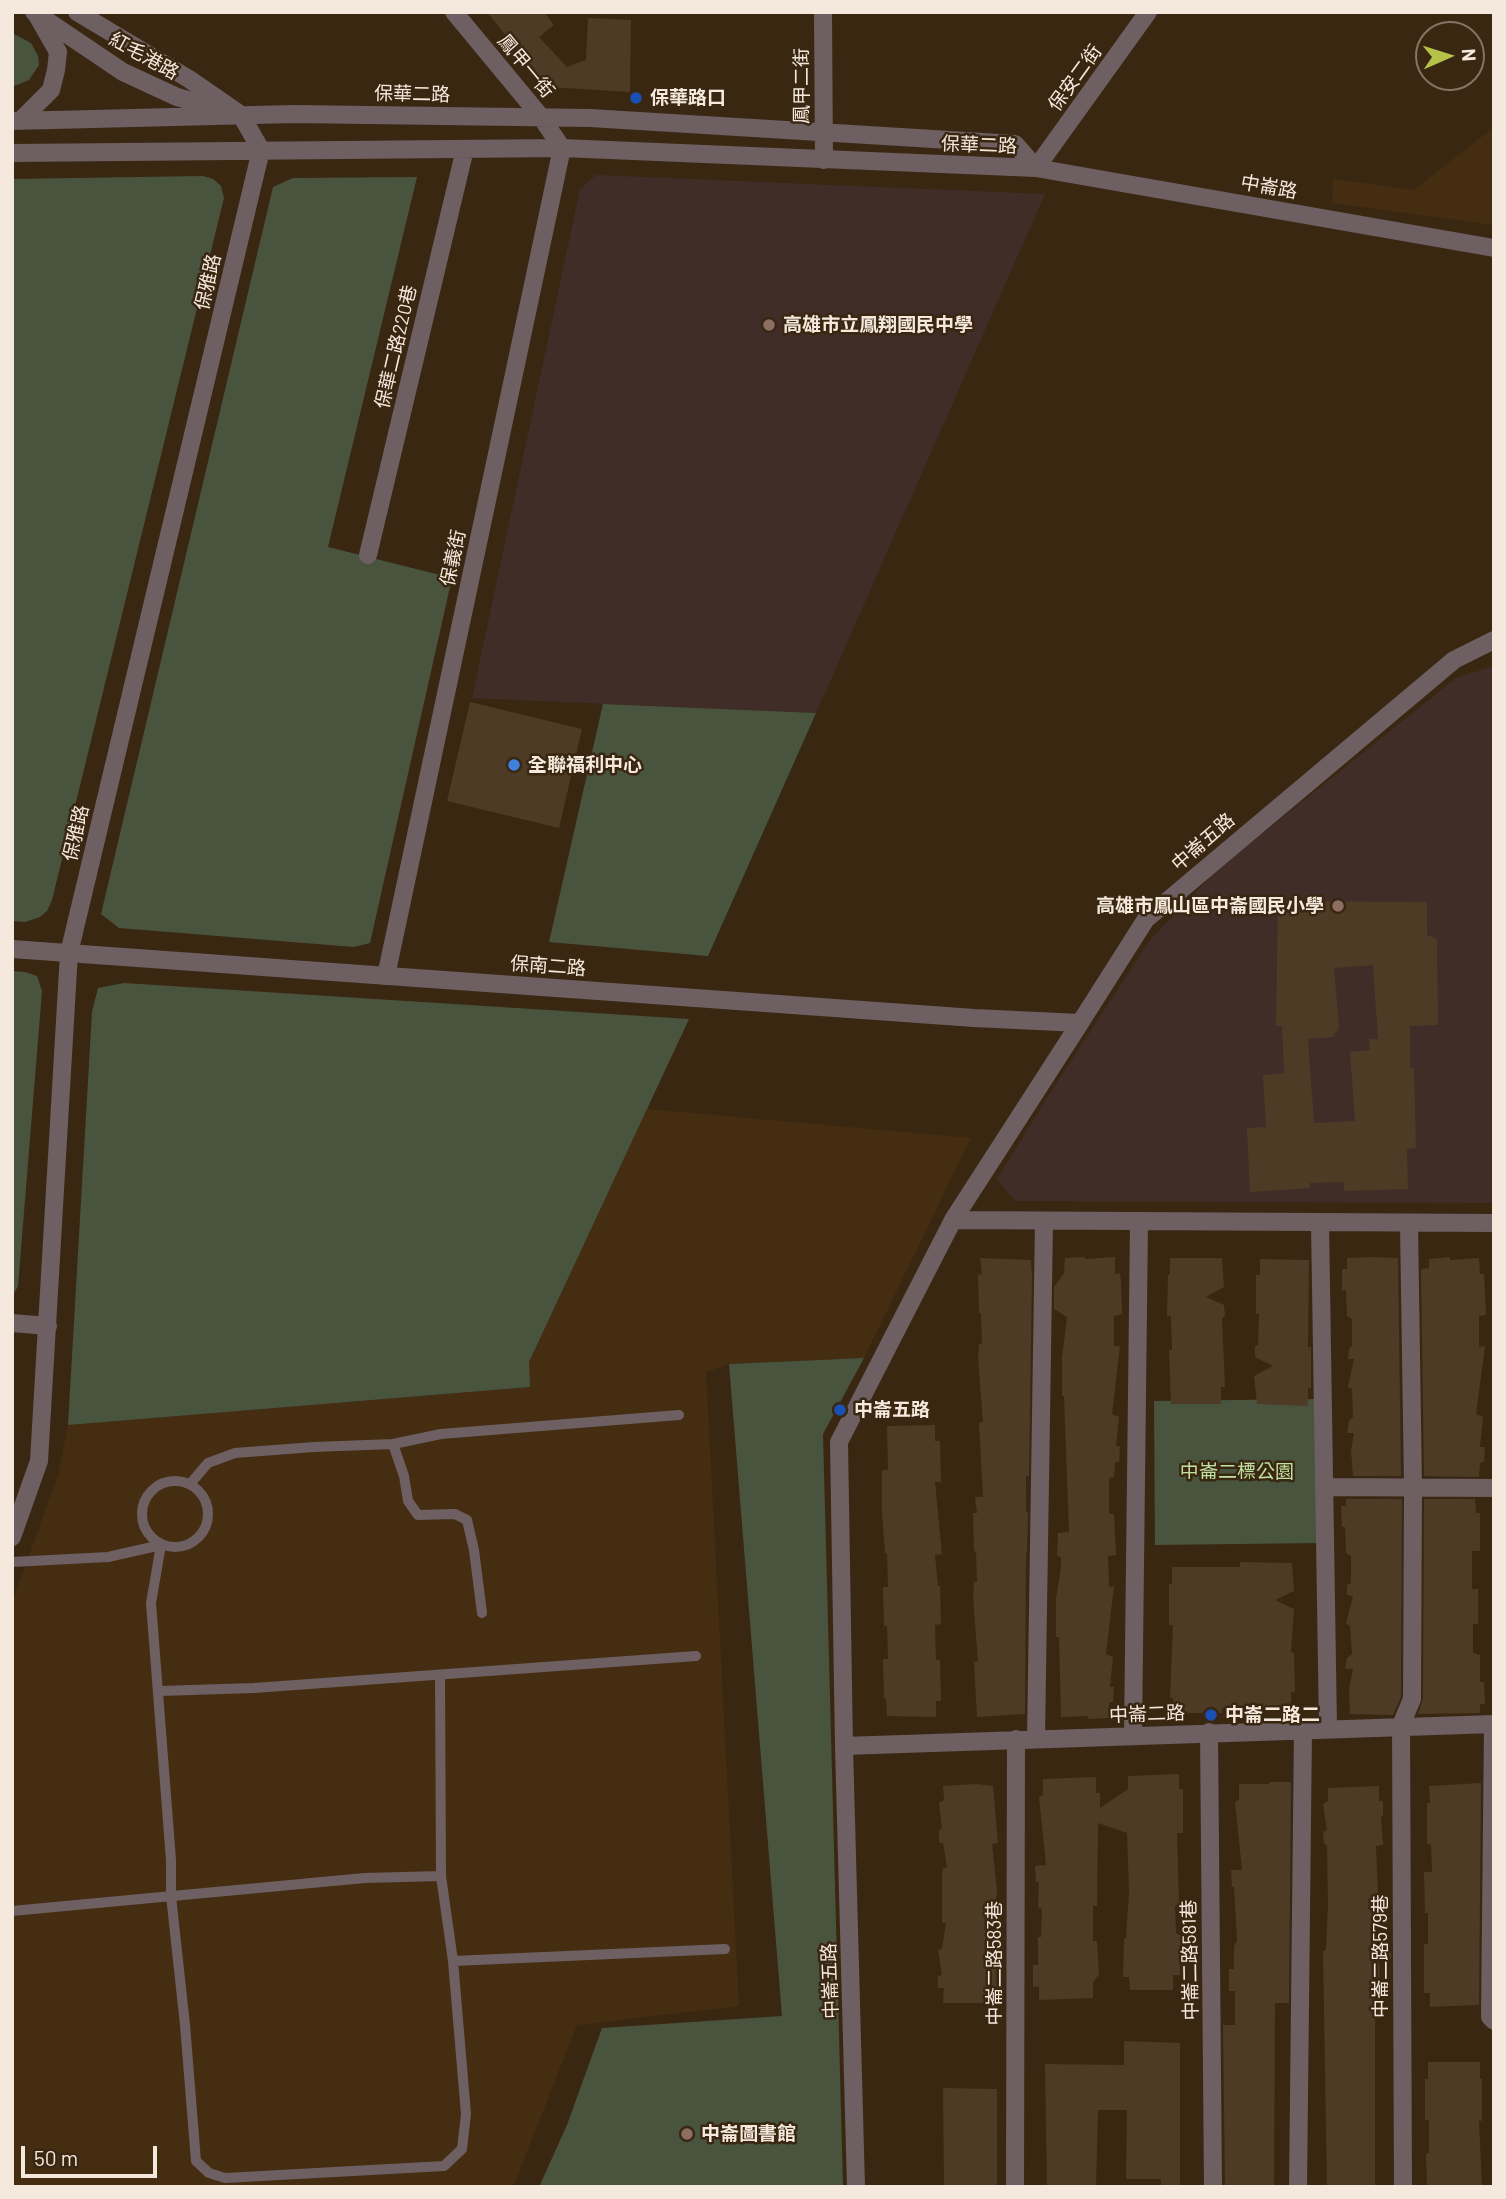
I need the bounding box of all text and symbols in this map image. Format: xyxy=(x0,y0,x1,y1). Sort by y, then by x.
north arrow xyxy=(1415,21,1485,91)
street label: 紅毛港路 xyxy=(105,28,183,84)
street label: 鳳甲一街 xyxy=(493,30,559,102)
street label: 保安二街 xyxy=(1043,41,1107,115)
street label: 鳳甲二街 xyxy=(791,48,813,124)
text: N xyxy=(1458,48,1481,62)
street label: 保華二路 xyxy=(374,82,450,106)
place label: 保華路口 xyxy=(650,87,726,109)
marker: 保華路口 xyxy=(628,90,644,106)
street label: 保華二路 xyxy=(941,132,1017,158)
street label: 中崙路 xyxy=(1239,171,1299,203)
street label: 保雅路 xyxy=(190,252,226,312)
street label: 保華二路220巷 xyxy=(371,283,421,411)
place label: 高雄市立鳳翔國民中學 xyxy=(783,314,973,336)
marker: 高雄市立鳳翔國民中學 xyxy=(761,317,777,333)
street label: 保義街 xyxy=(436,528,470,588)
place label: 全聯福利中心 xyxy=(528,754,642,776)
marker: 全聯福利中心 xyxy=(506,757,522,773)
street label: 保雅路 xyxy=(58,803,94,863)
street label: 中崙五路 xyxy=(1167,808,1239,876)
place label: 高雄市鳳山區中崙國民小學 xyxy=(1096,895,1324,917)
marker: 高雄市鳳山區中崙國民小學 xyxy=(1330,898,1346,914)
street label: 保南二路 xyxy=(509,952,587,980)
place label: 中崙五路 xyxy=(854,1399,930,1421)
marker: 中崙五路 xyxy=(832,1402,848,1418)
park label: 中崙二標公園 xyxy=(1180,1461,1294,1483)
street label: 中崙二路 xyxy=(1109,1701,1185,1727)
place label: 中崙二路二 xyxy=(1225,1704,1320,1726)
marker: 中崙二路二 xyxy=(1203,1707,1219,1723)
street label: 中崙二路579巷 xyxy=(1370,1894,1392,2018)
street label: 中崙二路581巷 xyxy=(1178,1899,1202,2021)
street label: 中崙二路583巷 xyxy=(984,1901,1006,2025)
street label: 中崙五路 xyxy=(817,1943,843,2019)
place label: 中崙圖書館 xyxy=(701,2123,796,2145)
marker: 中崙圖書館 xyxy=(679,2126,695,2142)
scale bar xyxy=(24,2132,161,2176)
text: 50 m xyxy=(34,2145,78,2170)

